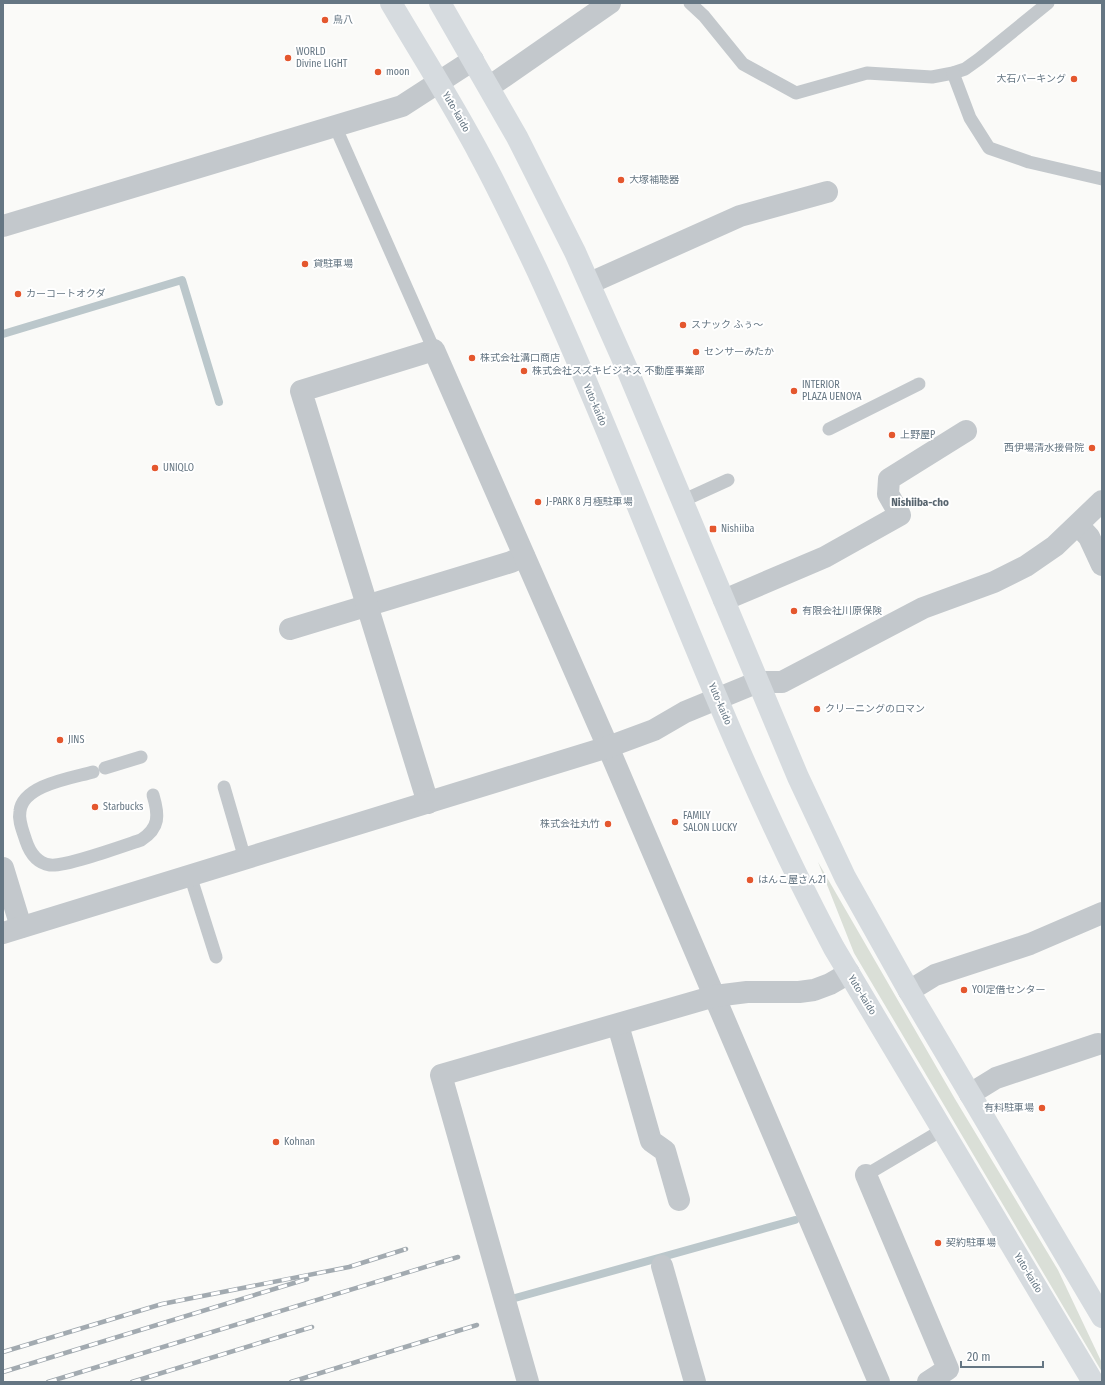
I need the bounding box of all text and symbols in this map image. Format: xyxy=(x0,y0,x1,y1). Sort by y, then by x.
place label: 鳥八 xyxy=(333,14,353,26)
marker: 鳥八 xyxy=(320,15,330,25)
place label: WORLD Divine LIGHT xyxy=(296,46,348,70)
marker: WORLD Divine LIGHT xyxy=(283,53,293,63)
place label: moon xyxy=(386,66,409,78)
marker: moon xyxy=(373,67,383,77)
place label: 大石パーキング xyxy=(996,73,1066,85)
marker: 大石パーキング xyxy=(1069,74,1079,84)
street label: Yuto-kaido xyxy=(440,90,472,134)
place label: 大塚補聴器 xyxy=(629,174,679,186)
marker: 大塚補聴器 xyxy=(616,175,626,185)
place label: 貸駐車場 xyxy=(313,258,353,270)
marker: 貸駐車場 xyxy=(300,259,310,269)
place label: カーコートオクダ xyxy=(26,288,105,300)
marker: カーコートオクダ xyxy=(13,289,23,299)
place label: スナック ふぅ～ xyxy=(691,319,763,331)
marker: スナック ふぅ～ xyxy=(678,320,688,330)
place label: センサーみたか xyxy=(704,346,774,358)
marker: センサーみたか xyxy=(691,347,701,357)
place label: 株式会社溝口商店 xyxy=(480,352,560,364)
marker: 株式会社溝口商店 xyxy=(467,353,477,363)
place label: 株式会社スズキビジネス 不動産事業部 xyxy=(532,365,704,377)
marker: 株式会社スズキビジネス 不動産事業部 xyxy=(519,366,529,376)
place label: INTERIOR PLAZA UENOYA xyxy=(802,379,862,403)
street label: Yuto-kaido xyxy=(581,382,609,428)
marker: INTERIOR PLAZA UENOYA xyxy=(789,386,799,396)
place label: 上野屋P xyxy=(900,429,935,441)
marker: 上野屋P xyxy=(887,430,897,440)
place label: 西伊場清水接骨院 xyxy=(1004,442,1084,454)
marker: 西伊場清水接骨院 xyxy=(1087,443,1097,453)
place label: UNIQLO xyxy=(163,462,194,474)
marker: UNIQLO xyxy=(150,463,160,473)
place label: J-PARK 8 月極駐車場 xyxy=(546,496,633,508)
district label: Nishiiba-cho xyxy=(891,496,949,509)
marker: J-PARK 8 月極駐車場 xyxy=(533,497,543,507)
place label: Nishiiba xyxy=(721,523,754,535)
marker: Nishiiba xyxy=(708,524,718,534)
place label: 有限会社川原保険 xyxy=(802,605,882,617)
marker: 有限会社川原保険 xyxy=(789,606,799,616)
street label: Yuto-kaido xyxy=(706,681,734,727)
place label: クリーニングのロマン xyxy=(825,703,925,715)
marker: クリーニングのロマン xyxy=(812,704,822,714)
place label: JINS xyxy=(68,734,84,746)
marker: JINS xyxy=(55,735,65,745)
place label: Starbucks xyxy=(103,801,143,813)
marker: Starbucks xyxy=(90,802,100,812)
place label: FAMILY SALON LUCKY xyxy=(683,810,737,834)
marker: FAMILY SALON LUCKY xyxy=(670,817,680,827)
place label: 株式会社丸竹 xyxy=(540,818,600,830)
marker: 株式会社丸竹 xyxy=(603,819,613,829)
place label: はんこ屋さん21 xyxy=(758,874,826,886)
marker: はんこ屋さん21 xyxy=(745,875,755,885)
street label: Yuto-kaido xyxy=(845,973,879,1017)
place label: YOI定借センター xyxy=(972,984,1046,996)
marker: YOI定借センター xyxy=(959,985,969,995)
place label: 有料駐車場 xyxy=(984,1102,1034,1114)
marker: 有料駐車場 xyxy=(1037,1103,1047,1113)
place label: Kohnan xyxy=(284,1136,315,1148)
marker: Kohnan xyxy=(271,1137,281,1147)
place label: 契約駐車場 xyxy=(946,1237,996,1249)
marker: 契約駐車場 xyxy=(933,1238,943,1248)
street label: Yuto-kaido xyxy=(1011,1251,1045,1295)
scale bar xyxy=(961,1343,1043,1369)
text: 20 m xyxy=(967,1350,991,1364)

